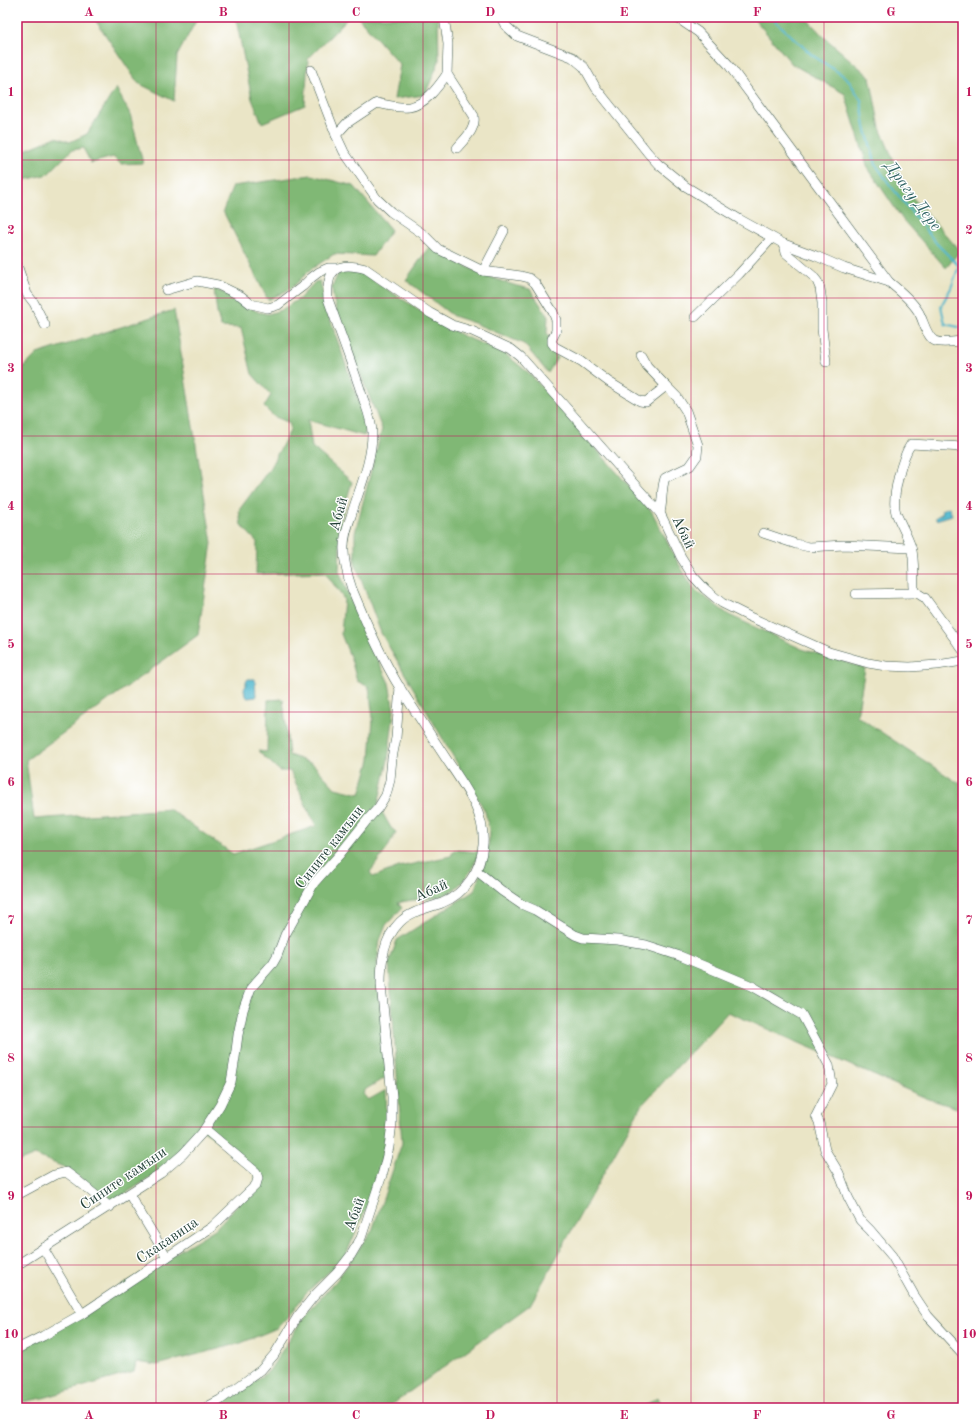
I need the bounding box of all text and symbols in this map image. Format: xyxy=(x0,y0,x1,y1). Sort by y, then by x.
text: A xyxy=(84,6,94,19)
text: B xyxy=(218,6,228,19)
text: C xyxy=(352,6,360,19)
text: D xyxy=(485,6,495,19)
text: E xyxy=(620,6,629,19)
text: F xyxy=(753,6,762,19)
text: G xyxy=(886,6,896,19)
text: 1 xyxy=(7,86,15,99)
text: 1 xyxy=(965,86,973,99)
water label: Драгу Дере xyxy=(880,157,944,234)
text: 2 xyxy=(7,224,15,237)
text: 2 xyxy=(965,224,973,237)
text: 3 xyxy=(7,362,15,375)
text: 3 xyxy=(965,362,973,375)
street label: Абай xyxy=(327,496,351,533)
text: 4 xyxy=(7,500,15,513)
text: 4 xyxy=(965,500,973,513)
street label: Абай xyxy=(668,514,697,551)
text: 5 xyxy=(7,638,15,651)
text: 5 xyxy=(965,638,973,651)
text: 6 xyxy=(7,776,15,789)
text: 6 xyxy=(965,776,973,789)
street label: Сините камъни xyxy=(293,804,367,892)
street label: Абай xyxy=(413,878,450,905)
text: 7 xyxy=(7,914,15,927)
text: 7 xyxy=(965,914,973,927)
text: 8 xyxy=(7,1052,15,1065)
text: 8 xyxy=(965,1052,973,1065)
street label: Сините камъни xyxy=(78,1145,170,1214)
text: 9 xyxy=(7,1190,15,1203)
text: 9 xyxy=(965,1190,973,1203)
street label: Абай xyxy=(342,1196,368,1233)
street label: Скакавица xyxy=(134,1215,202,1267)
text: 10 xyxy=(3,1328,19,1341)
text: 10 xyxy=(961,1328,977,1341)
text: A xyxy=(84,1409,94,1422)
text: B xyxy=(218,1409,228,1422)
text: C xyxy=(352,1409,360,1422)
text: D xyxy=(485,1409,495,1422)
text: E xyxy=(620,1409,629,1422)
text: F xyxy=(753,1409,762,1422)
text: G xyxy=(886,1409,896,1422)

